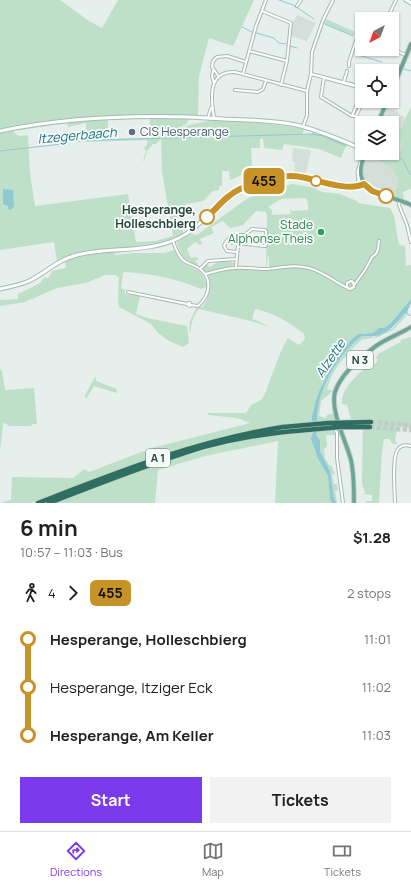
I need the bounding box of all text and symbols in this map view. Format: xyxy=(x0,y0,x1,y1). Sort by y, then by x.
north arrow xyxy=(355,12,399,56)
map controls xyxy=(355,12,399,160)
button: locate xyxy=(355,64,399,108)
button: layers xyxy=(355,116,399,160)
water label: Itzegerbaach xyxy=(37,122,119,147)
place label: CIS Hesperange xyxy=(140,123,229,140)
marker: CIS Hesperange xyxy=(127,127,137,137)
line badge: 455 xyxy=(241,168,287,194)
text: 455 xyxy=(252,171,276,190)
unlabelled marker xyxy=(310,175,322,187)
unlabelled marker xyxy=(378,188,394,204)
place label: Hesperange, Holleschbierg xyxy=(115,201,196,232)
marker: Hesperange, Holleschbierg xyxy=(199,209,215,225)
place label: Stade Alphonse Theis xyxy=(228,216,313,247)
marker: Stade Alphonse Theis xyxy=(316,227,326,237)
water label: Alzette xyxy=(311,334,350,381)
road number: N 3 xyxy=(347,351,373,369)
road number: A 1 xyxy=(146,449,170,467)
text: 6 min xyxy=(20,513,78,543)
text: $1.28 xyxy=(353,527,391,548)
text: 10:57 – 11:03 · Bus xyxy=(20,543,123,561)
icon: walk xyxy=(20,582,42,604)
icon: forward xyxy=(62,582,84,604)
text: 455 xyxy=(98,583,123,602)
text: 4 xyxy=(48,584,56,602)
text: 2 stops xyxy=(347,584,391,602)
text: Hesperange, Holleschbierg xyxy=(50,629,247,650)
text: 11:01 xyxy=(364,630,391,648)
text: Hesperange, Itziger Eck xyxy=(50,677,213,698)
text: 11:02 xyxy=(362,678,391,696)
text: Hesperange, Am Keller xyxy=(50,725,214,746)
text: 11:03 xyxy=(362,726,391,744)
button: Start xyxy=(20,777,202,823)
button: Tickets xyxy=(210,777,391,823)
tab: Directions xyxy=(50,840,102,879)
tab: Map xyxy=(202,840,224,879)
tab: Tickets xyxy=(324,840,361,879)

